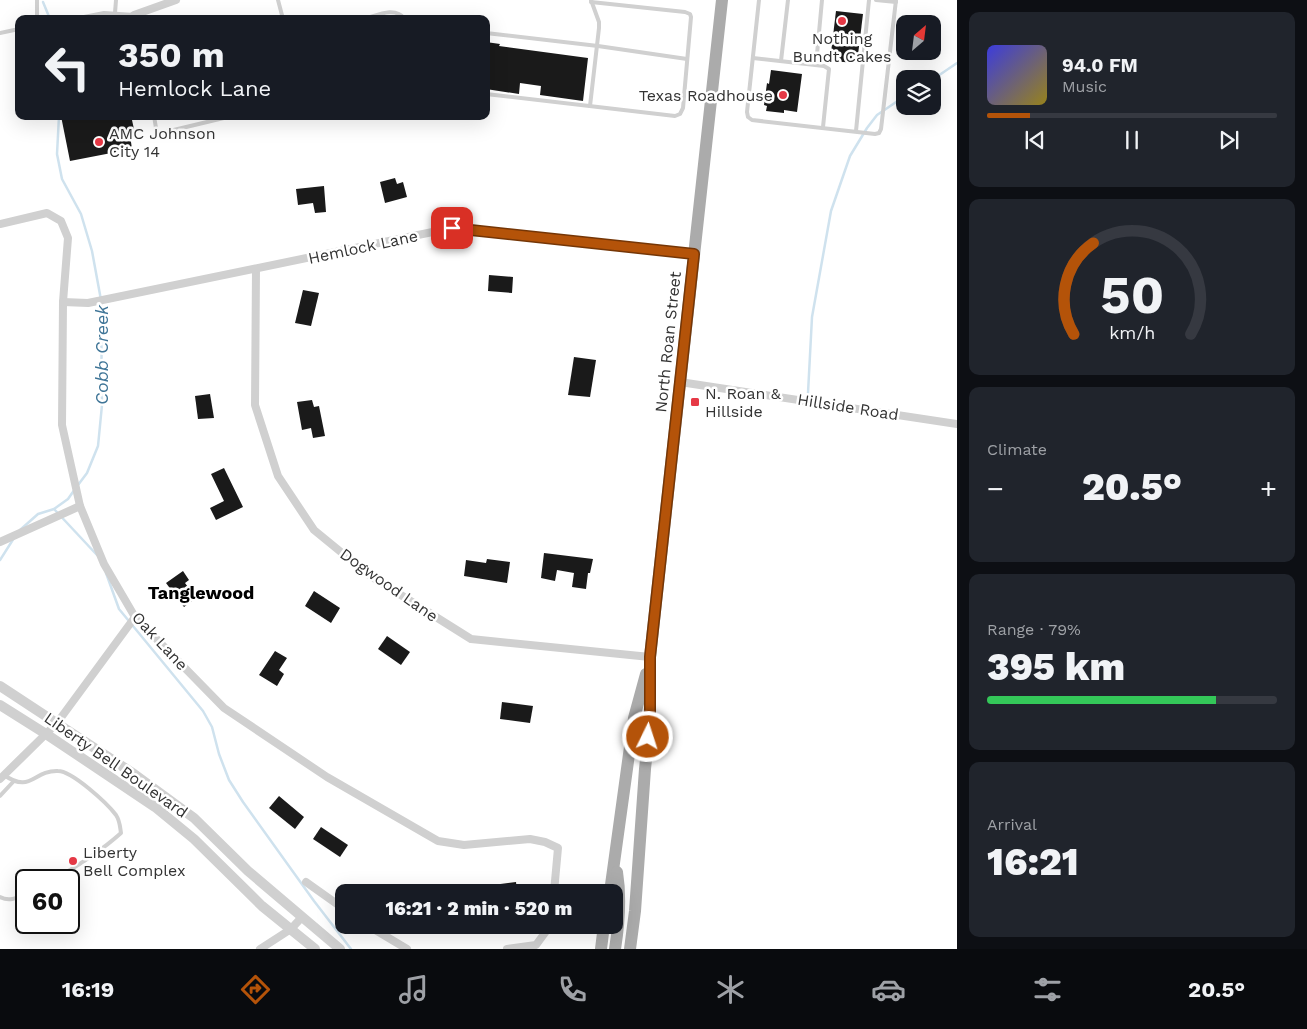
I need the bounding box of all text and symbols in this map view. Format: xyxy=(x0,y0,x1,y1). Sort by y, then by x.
marker: Nothing Bundt Cakes xyxy=(836,15,848,27)
north arrow xyxy=(896,15,941,60)
map controls xyxy=(896,15,941,115)
place label: Nothing Bundt Cakes xyxy=(793,29,891,66)
text: 350 m xyxy=(118,34,225,76)
icon: left xyxy=(35,35,100,100)
text: 94.0 FM xyxy=(1062,54,1138,77)
button: layers xyxy=(896,70,941,115)
text: Hemlock Lane xyxy=(118,76,271,101)
text: Music xyxy=(1062,77,1107,96)
place label: Texas Roadhouse xyxy=(639,86,773,105)
marker: Texas Roadhouse xyxy=(777,89,789,101)
place label: AMC Johnson City 14 xyxy=(109,124,216,161)
icon: previous xyxy=(1021,126,1049,154)
icon: pause xyxy=(1118,126,1146,154)
icon: next xyxy=(1215,126,1243,154)
marker: AMC Johnson City 14 xyxy=(93,136,105,148)
pin xyxy=(431,207,473,249)
icon: arrive xyxy=(438,214,466,242)
street label: Hemlock Lane xyxy=(306,226,420,268)
text: 50 xyxy=(1100,265,1164,326)
street label: North Roan Street xyxy=(651,270,685,414)
water label: Cobb Creek xyxy=(91,304,112,405)
text: km/h xyxy=(1109,322,1155,343)
place label: N. Roan & Hillside xyxy=(705,384,782,421)
street label: Hillside Road xyxy=(796,390,900,424)
marker: N. Roan & Hillside xyxy=(689,396,701,408)
text: Climate xyxy=(987,440,1047,459)
text: 20.5° xyxy=(1082,465,1182,509)
text: − xyxy=(987,472,1004,505)
text: + xyxy=(1260,472,1277,505)
street label: Dogwood Lane xyxy=(336,544,442,626)
district label: Tanglewood xyxy=(148,582,254,603)
street label: Oak Lane xyxy=(128,608,192,674)
text: Range · 79% xyxy=(987,620,1081,639)
text: 395 km xyxy=(987,645,1125,689)
street label: Liberty Bell Boulevard xyxy=(41,708,191,822)
position arrow xyxy=(621,710,673,762)
text: Arrival xyxy=(987,815,1037,834)
text: 16:21 xyxy=(987,840,1079,884)
place label: Liberty Bell Complex xyxy=(83,843,186,880)
marker: Liberty Bell Complex xyxy=(67,855,79,867)
speed limit sign: 60 xyxy=(15,869,80,934)
text: 16:21 · 2 min · 520 m xyxy=(386,897,572,920)
icon: directions xyxy=(238,972,273,1007)
icon: music xyxy=(396,972,431,1007)
icon: phone xyxy=(555,972,590,1007)
icon: climate xyxy=(713,972,748,1007)
icon: car xyxy=(871,972,906,1007)
icon: filters xyxy=(1030,972,1065,1007)
text: 16:19 xyxy=(62,977,114,1002)
text: 20.5° xyxy=(1188,977,1245,1002)

